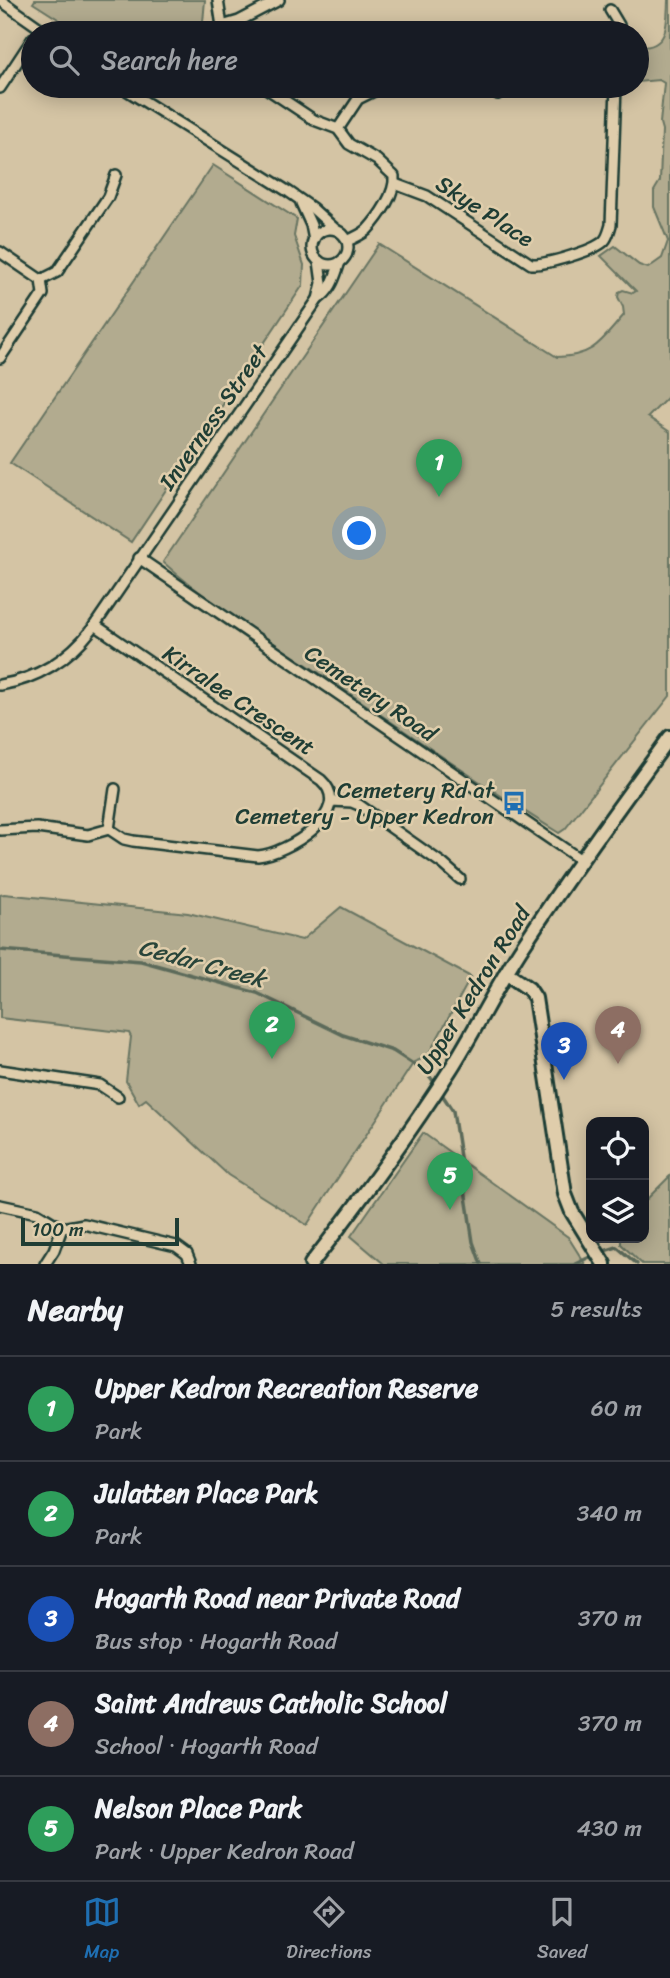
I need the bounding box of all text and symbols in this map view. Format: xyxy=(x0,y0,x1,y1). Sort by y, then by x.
search box xyxy=(21,21,649,98)
text: Search here xyxy=(101,37,238,83)
icon: search xyxy=(45,41,83,79)
street label: Skye Place xyxy=(427,164,542,259)
street label: Inverness Street xyxy=(147,334,280,500)
pin: 1 xyxy=(416,439,462,497)
your location xyxy=(342,516,376,550)
street label: Kirralee Crescent xyxy=(154,634,324,767)
street label: Cemetery Road xyxy=(296,634,447,754)
place label: Cemetery Rd at Cemetery - Upper Kedron xyxy=(235,770,496,837)
bus stop icon: Cemetery Rd at Cemetery - Upper Kedron xyxy=(500,789,528,817)
street label: Upper Kedron Road xyxy=(405,896,543,1083)
water label: Cedar Creek xyxy=(134,926,273,1001)
pin: 2 xyxy=(249,1001,295,1059)
pin: 4 xyxy=(595,1006,641,1064)
pin: 3 xyxy=(541,1022,587,1080)
map controls xyxy=(586,1117,649,1243)
button: locate xyxy=(586,1117,649,1180)
pin: 5 xyxy=(427,1152,473,1210)
button: layers xyxy=(586,1180,649,1243)
text: 100 m xyxy=(32,1213,84,1246)
scale bar xyxy=(21,1215,178,1247)
text: Nearby xyxy=(28,1283,123,1337)
text: 5 results xyxy=(551,1289,642,1330)
text: Upper Kedron Recreation Reserve xyxy=(95,1365,478,1411)
text: 1 xyxy=(46,1388,56,1429)
text: 60 m xyxy=(591,1388,642,1429)
text: Park xyxy=(95,1411,142,1452)
text: Julatten Place Park xyxy=(95,1470,319,1516)
text: 2 xyxy=(44,1493,58,1534)
text: 340 m xyxy=(577,1493,642,1534)
text: Park xyxy=(95,1516,142,1557)
text: Hogarth Road near Private Road xyxy=(95,1575,460,1621)
text: 3 xyxy=(45,1598,57,1639)
text: 370 m xyxy=(578,1598,642,1639)
text: Bus stop · Hogarth Road xyxy=(95,1621,337,1662)
text: Saint Andrews Catholic School xyxy=(95,1680,447,1726)
text: 4 xyxy=(44,1703,58,1744)
text: 370 m xyxy=(578,1703,642,1744)
text: School · Hogarth Road xyxy=(95,1726,318,1767)
text: Nelson Place Park xyxy=(95,1785,302,1831)
text: 5 xyxy=(44,1808,58,1849)
text: 430 m xyxy=(577,1808,642,1849)
text: Park · Upper Kedron Road xyxy=(95,1831,354,1872)
tab: Map xyxy=(83,1893,121,1968)
tab: Directions xyxy=(286,1893,372,1968)
tab: Saved xyxy=(537,1893,587,1968)

